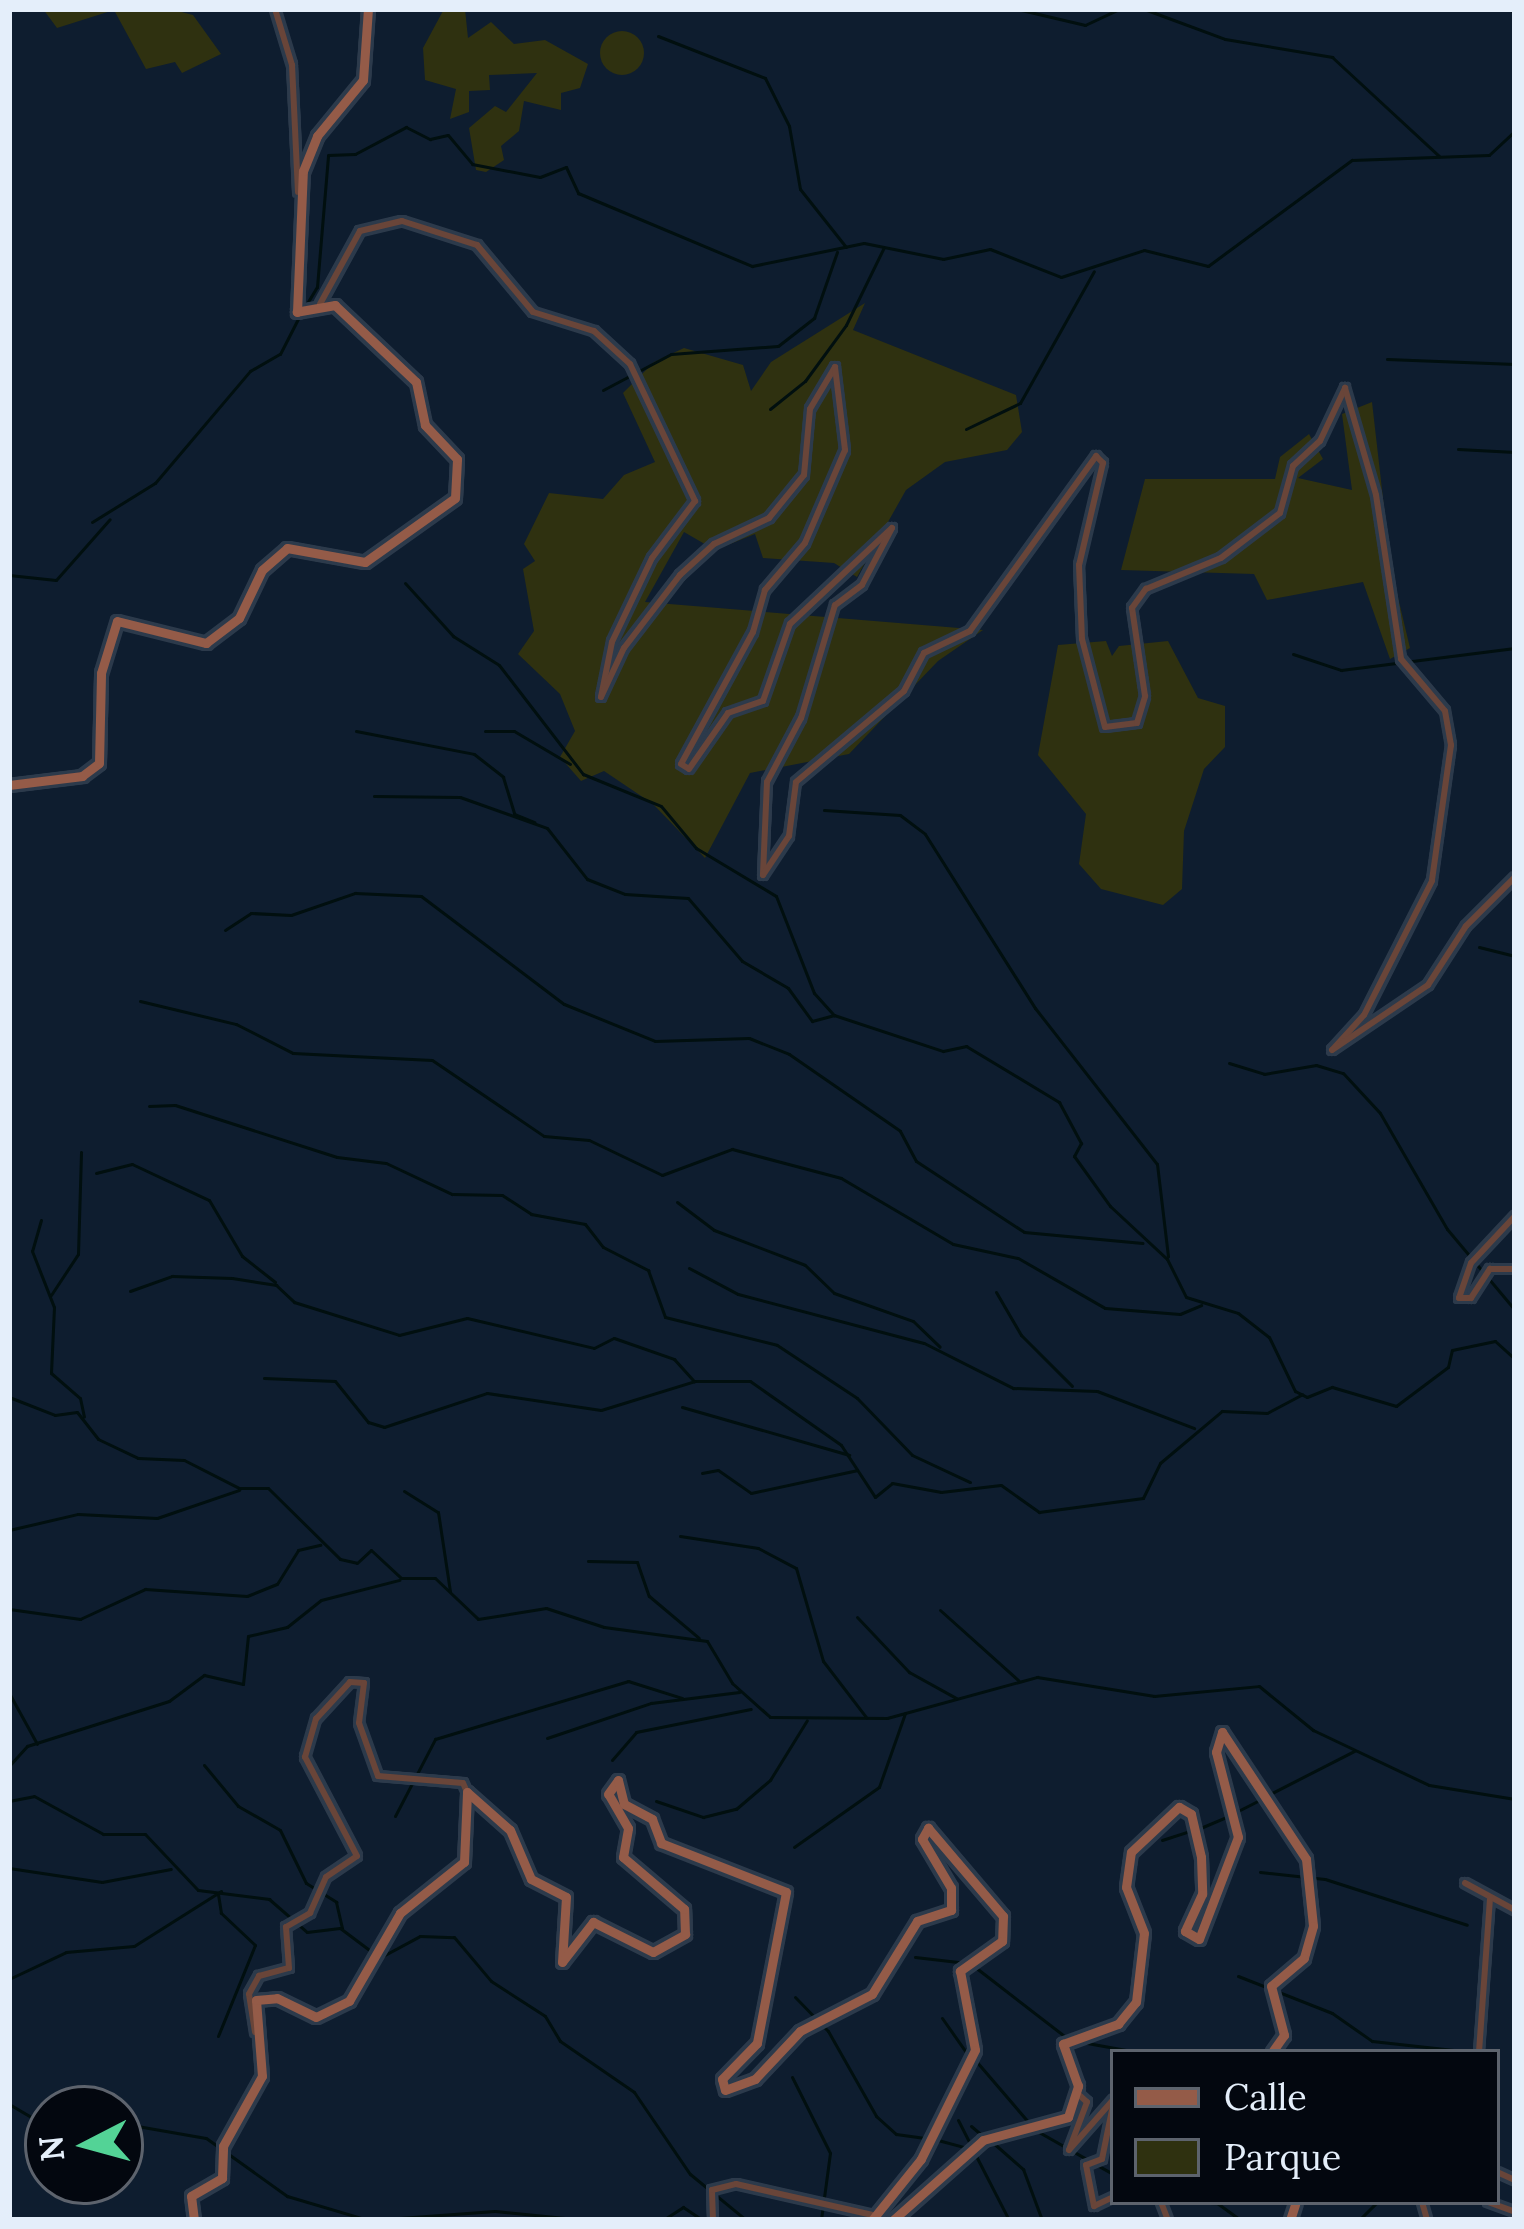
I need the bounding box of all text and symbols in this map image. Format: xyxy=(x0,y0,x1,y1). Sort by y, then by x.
legend xyxy=(1110,2049,1500,2205)
text: Calle xyxy=(1224,2074,1307,2120)
north arrow xyxy=(24,2085,144,2205)
text: N xyxy=(29,2134,73,2163)
text: Parque xyxy=(1224,2134,1341,2180)

